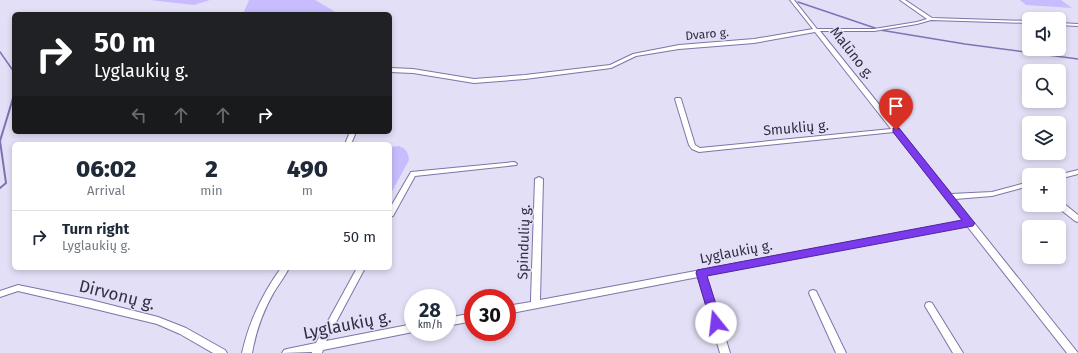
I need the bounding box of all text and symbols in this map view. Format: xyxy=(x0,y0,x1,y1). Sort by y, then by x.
map controls xyxy=(1022,12,1066,264)
button: sound xyxy=(1022,12,1066,56)
street label: Malūno g. xyxy=(826,24,878,82)
street label: Dvaro g. xyxy=(685,25,729,43)
text: 50 m xyxy=(94,26,156,59)
icon: right xyxy=(28,28,80,80)
text: Lyglaukių g. xyxy=(94,60,189,82)
button: search xyxy=(1022,64,1066,108)
pin xyxy=(879,89,913,130)
icon: arrive xyxy=(885,95,907,117)
icon: left xyxy=(128,104,150,126)
icon: ahead xyxy=(170,104,192,126)
icon: ahead xyxy=(212,104,234,126)
icon: right xyxy=(254,104,276,126)
button: layers xyxy=(1022,116,1066,160)
street label: Smuklių g. xyxy=(763,117,829,139)
text: 06:02 xyxy=(76,155,136,183)
text: 2 xyxy=(205,155,218,183)
text: 490 xyxy=(287,155,328,183)
button: + xyxy=(1022,168,1066,212)
text: Arrival xyxy=(87,183,125,198)
text: min xyxy=(200,183,223,198)
text: m xyxy=(302,183,313,198)
street label: Spindulių g. xyxy=(514,204,534,280)
text: Turn right xyxy=(62,220,129,238)
button: − xyxy=(1022,220,1066,264)
icon: right xyxy=(28,226,50,248)
text: 50 m xyxy=(343,228,376,246)
street label: Lyglaukių g. xyxy=(698,237,774,267)
text: Lyglaukių g. xyxy=(62,238,130,253)
street label: Dirvonų g. xyxy=(77,275,157,315)
speed limit sign: 30 xyxy=(464,289,516,341)
text: 28 xyxy=(419,298,441,322)
position arrow xyxy=(695,302,737,344)
street label: Lyglaukių g. xyxy=(301,306,393,344)
text: km/h xyxy=(418,319,442,331)

